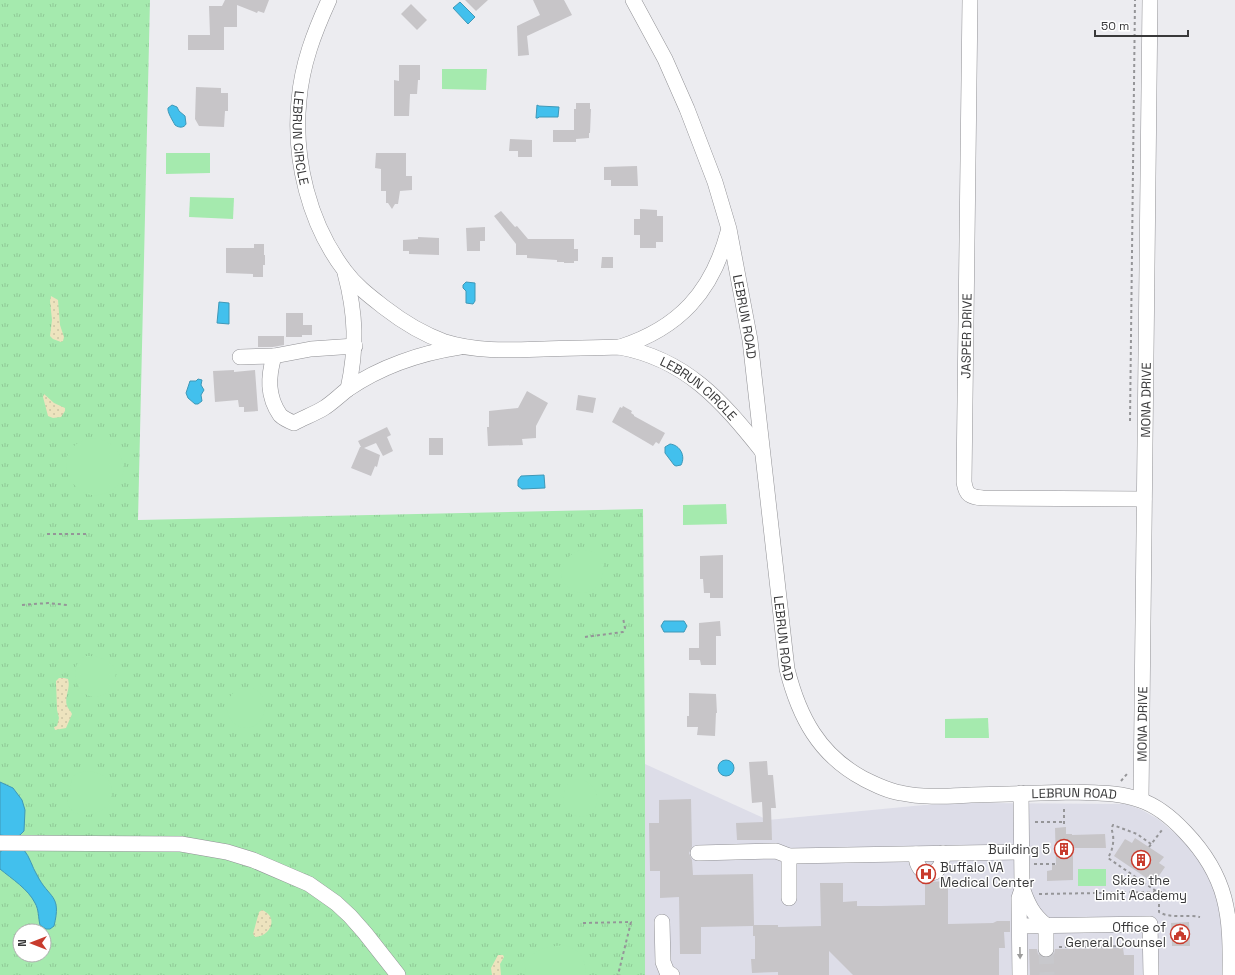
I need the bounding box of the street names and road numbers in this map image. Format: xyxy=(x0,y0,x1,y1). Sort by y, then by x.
street label: LEBRUN CIRCLE xyxy=(289,90,313,187)
street label: LEBRUN ROAD xyxy=(729,273,760,360)
street label: JASPER DRIVE xyxy=(957,293,976,379)
street label: LEBRUN CIRCLE xyxy=(657,353,741,424)
street label: MONA DRIVE xyxy=(1137,362,1155,438)
street label: LEBRUN ROAD xyxy=(770,595,798,683)
street label: MONA DRIVE xyxy=(1133,686,1151,762)
street label: LEBRUN ROAD xyxy=(1031,784,1118,803)

